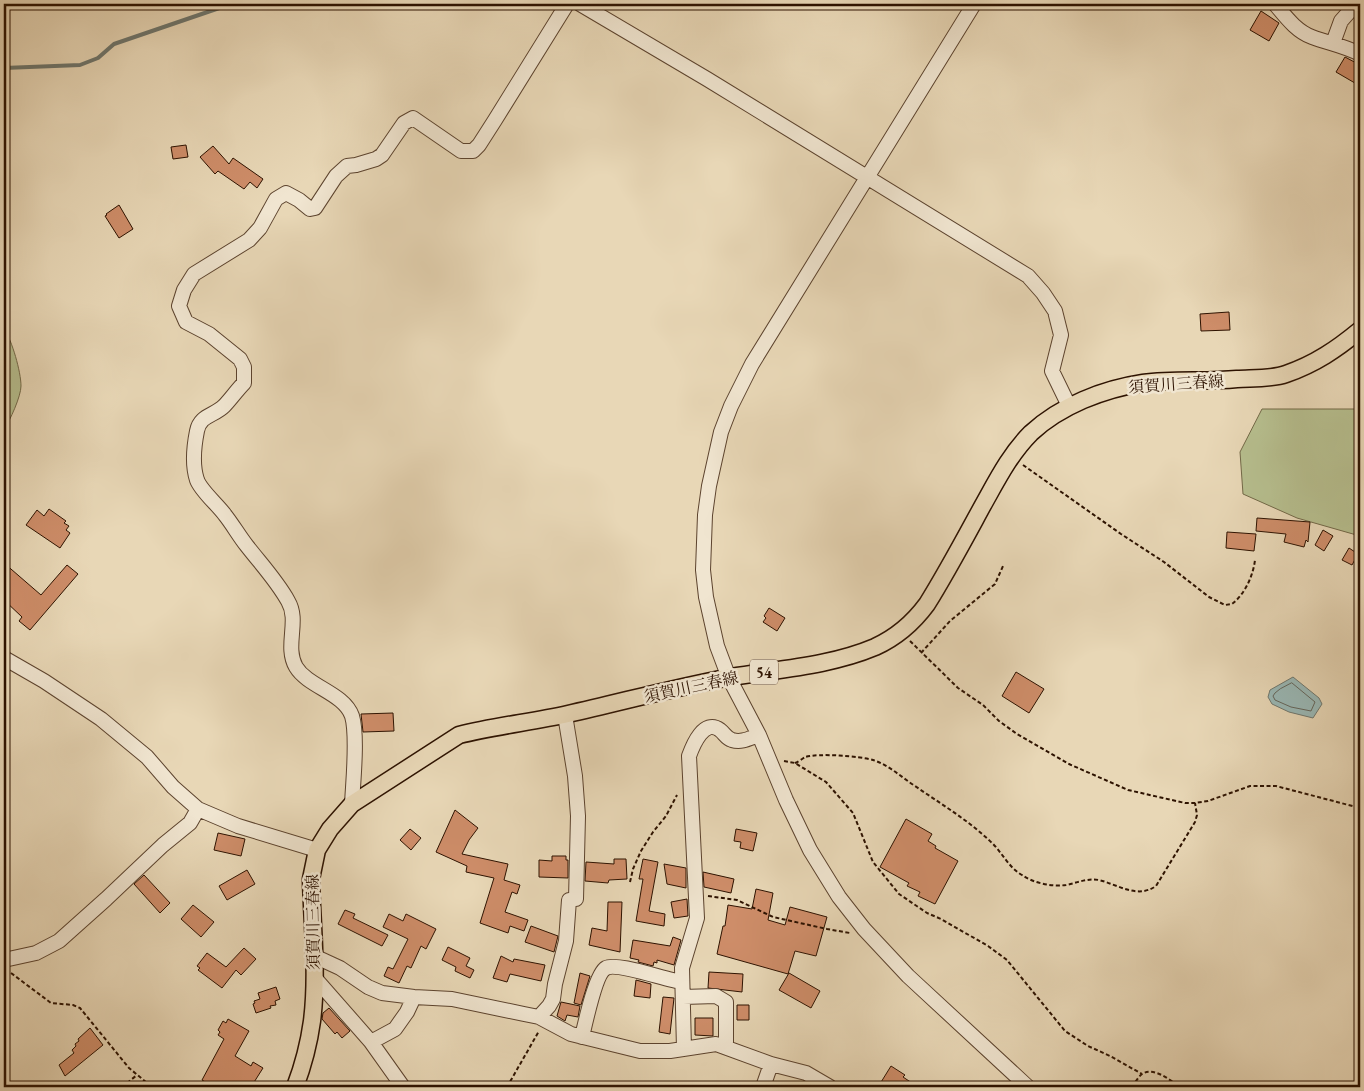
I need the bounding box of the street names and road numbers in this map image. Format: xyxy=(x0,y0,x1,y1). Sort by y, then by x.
street label: 須賀川三春線 xyxy=(1127,370,1225,398)
road number: 54 xyxy=(750,660,778,684)
street label: 須賀川三春線 xyxy=(642,667,740,707)
street label: 須賀川三春線 xyxy=(302,874,324,970)

